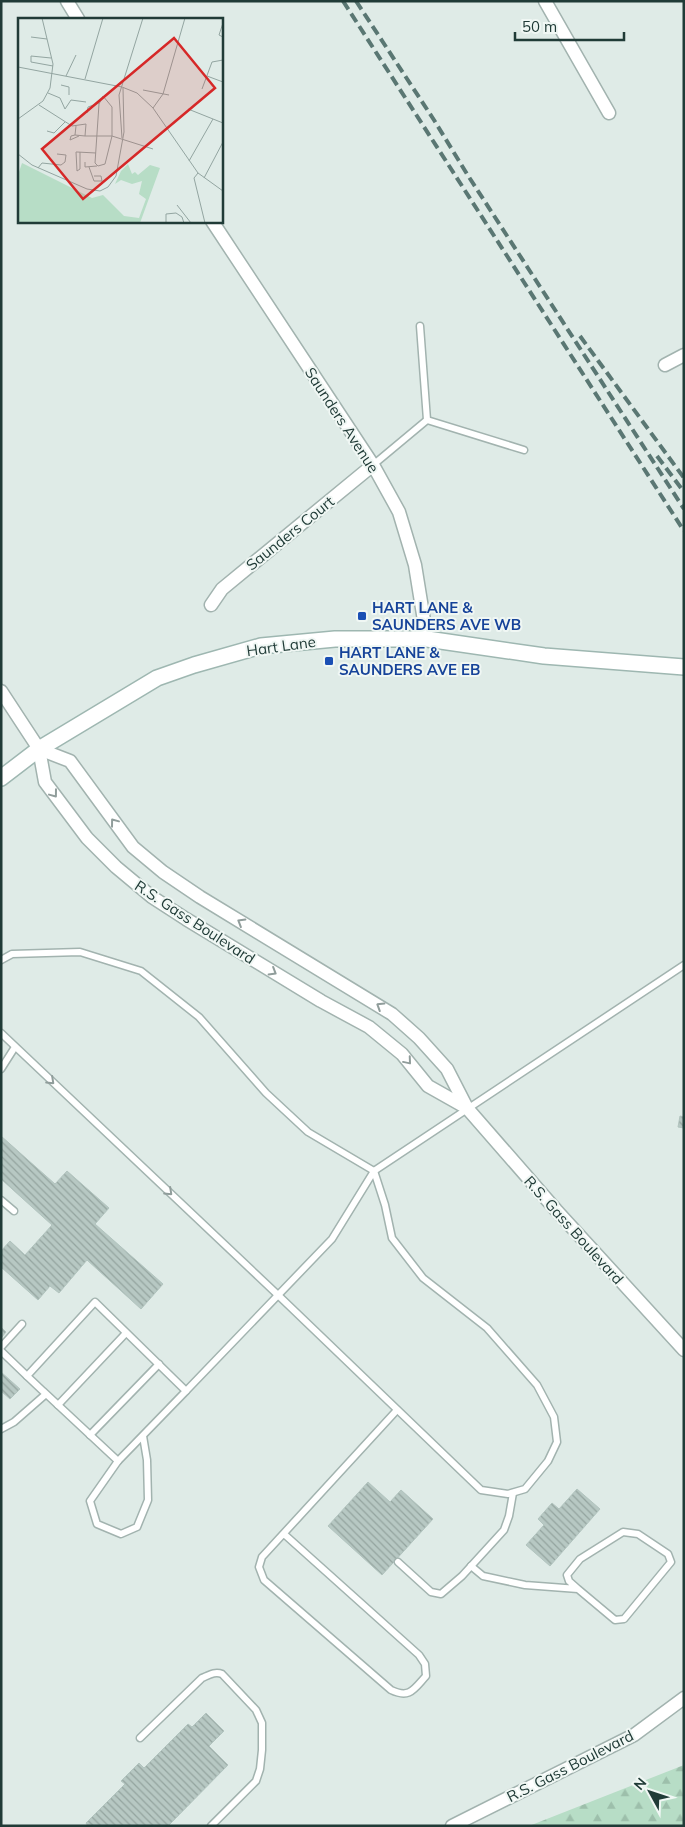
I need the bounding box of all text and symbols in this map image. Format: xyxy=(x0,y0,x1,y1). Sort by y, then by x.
scale bar xyxy=(515,10,624,42)
text: 50 m xyxy=(522,17,557,36)
inset map xyxy=(18,18,222,222)
street label: Saunders Avenue xyxy=(301,364,383,476)
street label: Saunders Court xyxy=(242,492,338,574)
place label: HART LANE & SAUNDERS AVE WB xyxy=(372,598,521,634)
marker: HART LANE & SAUNDERS AVE WB xyxy=(356,610,368,622)
street label: Hart Lane xyxy=(245,632,317,660)
place label: HART LANE & SAUNDERS AVE EB xyxy=(339,643,480,679)
marker: HART LANE & SAUNDERS AVE EB xyxy=(323,655,335,667)
one-way arrow xyxy=(48,788,57,798)
one-way arrow xyxy=(111,818,120,828)
street label: R.S. Gass Boulevard xyxy=(131,876,259,968)
one-way arrow xyxy=(237,918,246,928)
one-way arrow xyxy=(267,966,276,976)
one-way arrow xyxy=(376,1003,385,1012)
one-way arrow xyxy=(402,1055,410,1064)
one-way arrow xyxy=(45,1075,54,1084)
street label: R.S. Gass Boulevard xyxy=(520,1172,628,1288)
one-way arrow xyxy=(163,1186,172,1195)
street label: R.S. Gass Boulevard xyxy=(504,1726,636,1806)
north arrow xyxy=(625,1767,675,1817)
text: N xyxy=(630,1774,650,1793)

